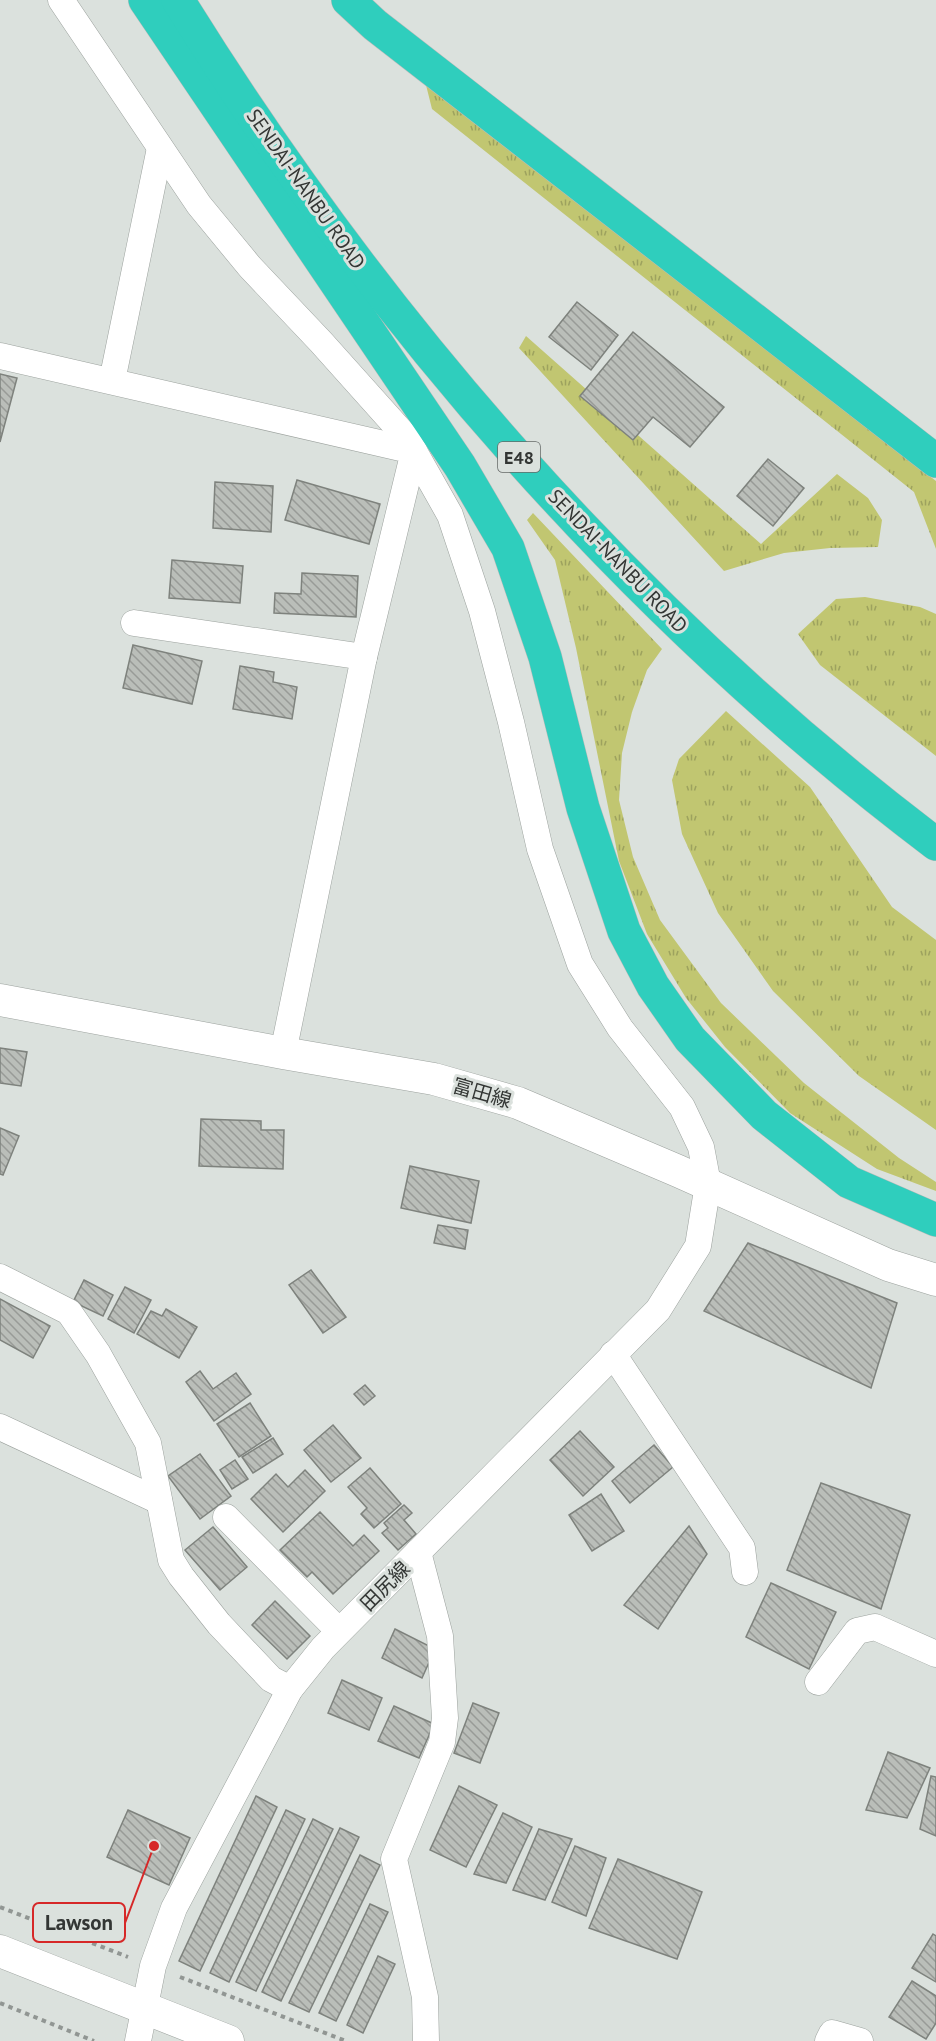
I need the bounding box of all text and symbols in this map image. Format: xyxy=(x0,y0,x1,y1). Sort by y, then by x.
street label: SENDAI-NANBU ROAD xyxy=(241,104,371,274)
road number: E48 xyxy=(498,442,540,472)
street label: SENDAI-NANBU ROAD xyxy=(543,484,693,638)
street label: 富田線 xyxy=(450,1072,514,1114)
street label: 田尻線 xyxy=(355,1556,415,1616)
callout: Lawson xyxy=(33,1903,125,1942)
text: Lawson xyxy=(45,1909,113,1936)

